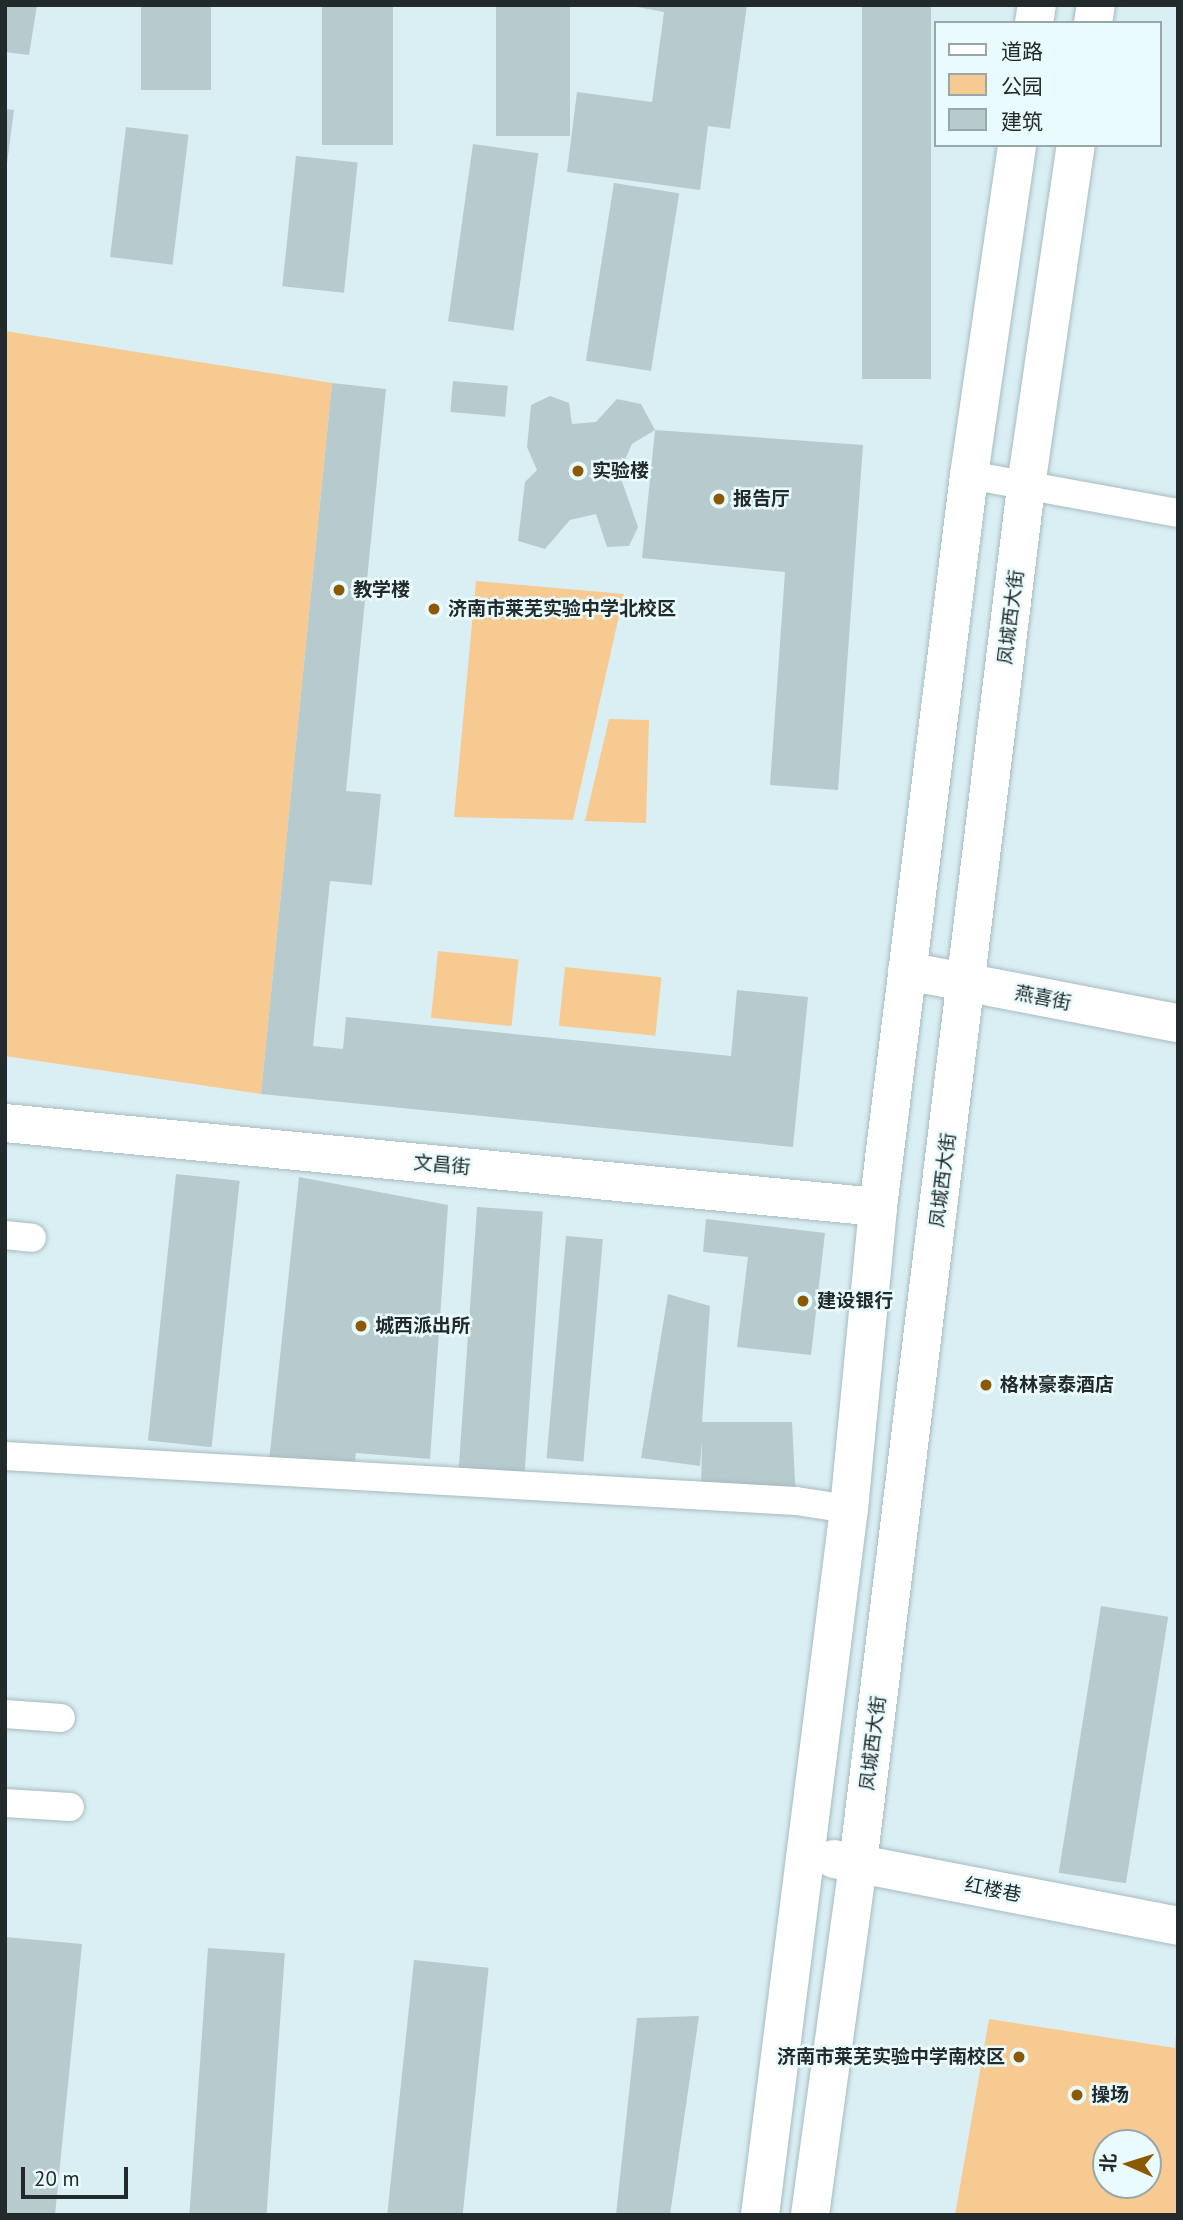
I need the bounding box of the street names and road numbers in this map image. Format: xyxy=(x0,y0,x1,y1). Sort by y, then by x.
street label: 凤城西大街 xyxy=(994,568,1028,666)
street label: 燕喜街 xyxy=(1013,981,1073,1015)
street label: 凤城西大街 xyxy=(926,1131,960,1229)
street label: 文昌街 xyxy=(413,1151,471,1179)
street label: 凤城西大街 xyxy=(856,1694,890,1792)
street label: 红楼巷 xyxy=(963,1873,1023,1907)

